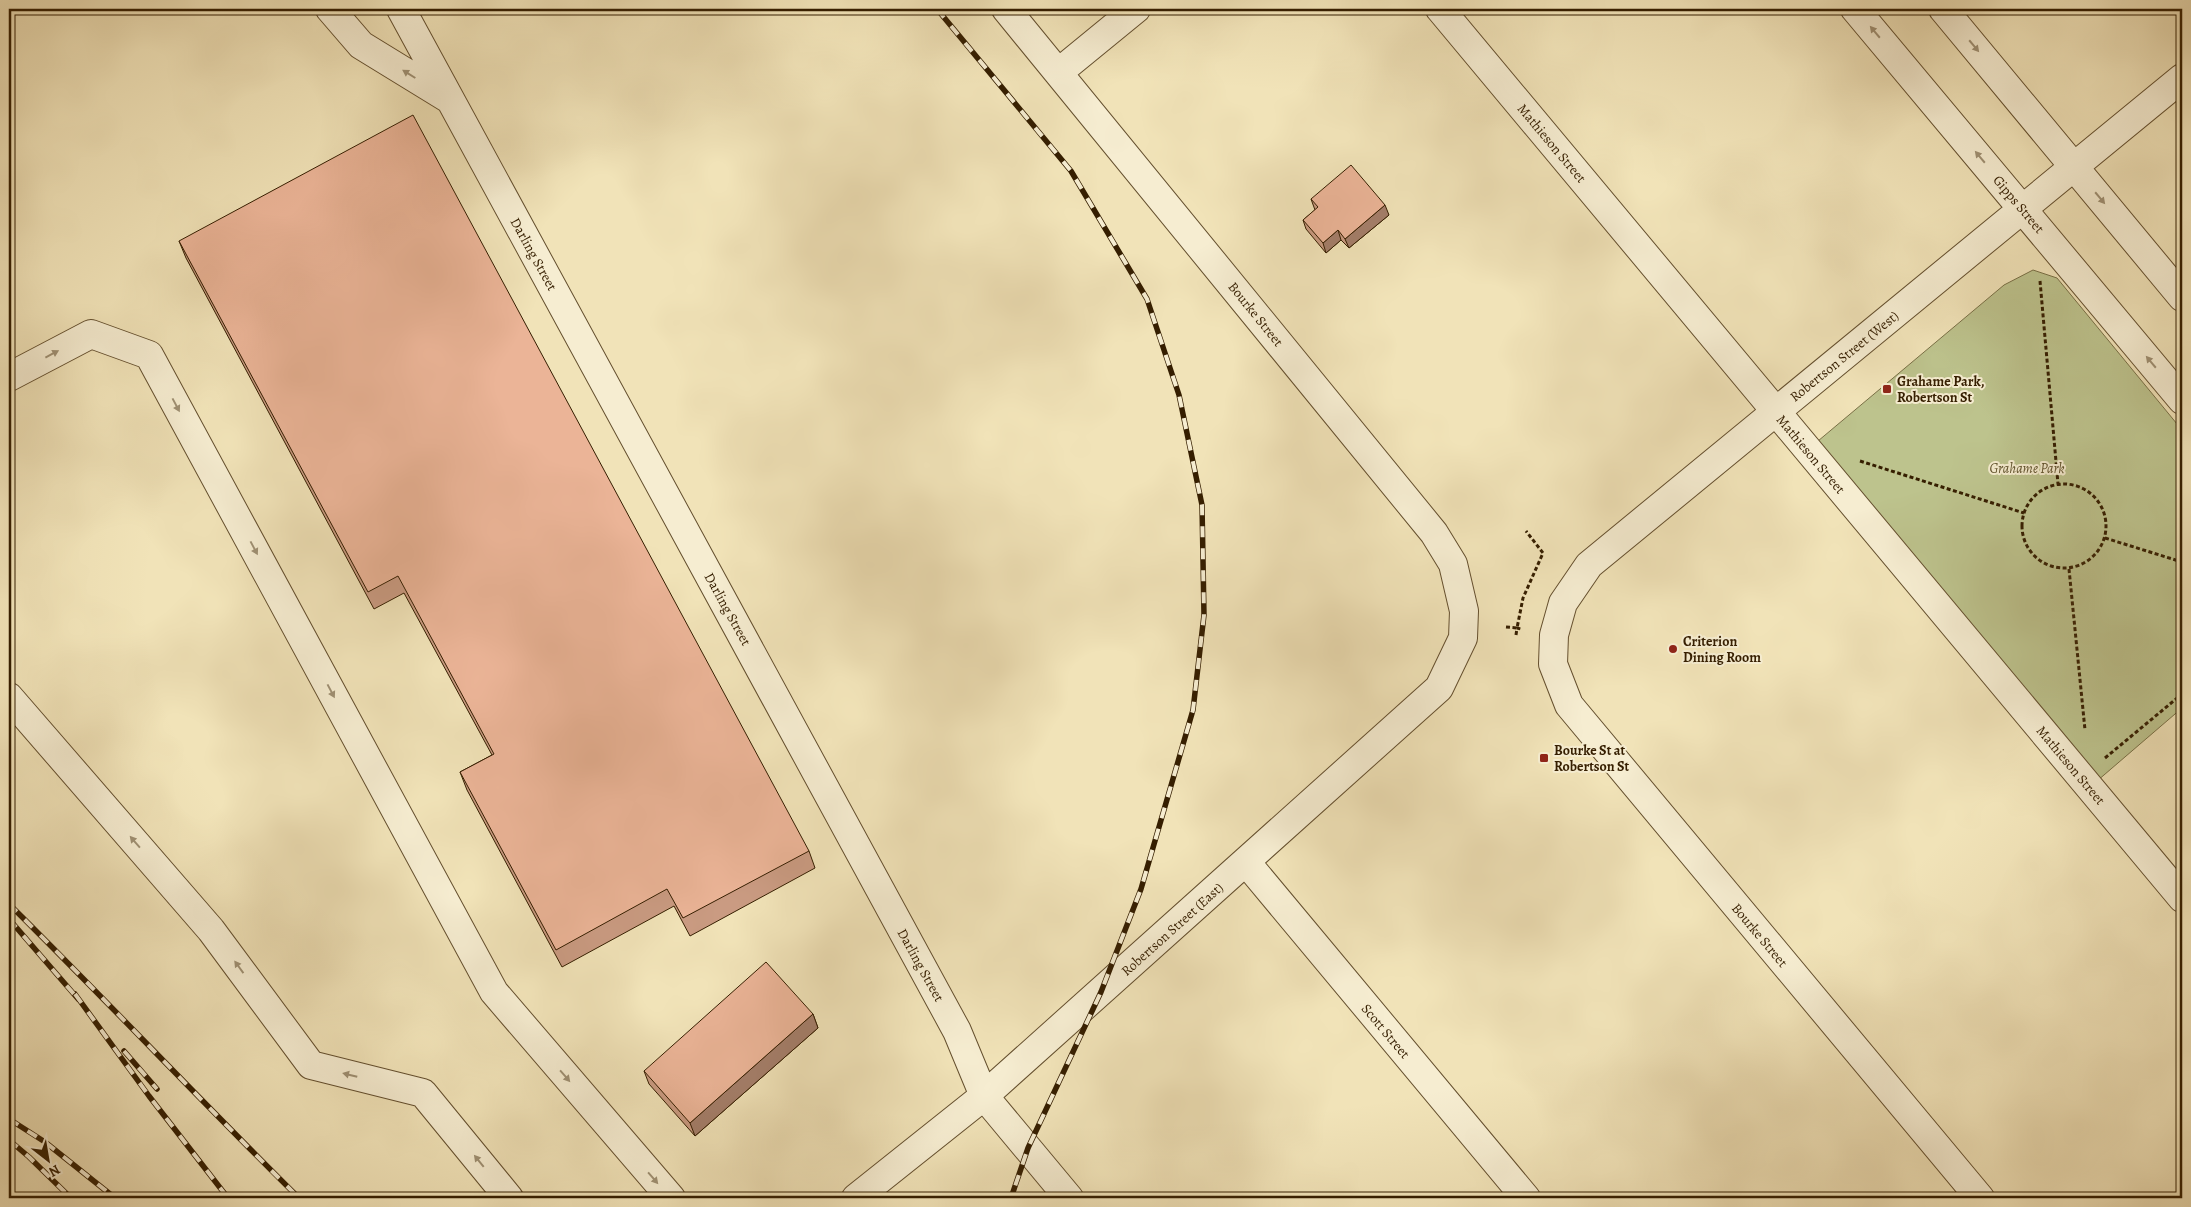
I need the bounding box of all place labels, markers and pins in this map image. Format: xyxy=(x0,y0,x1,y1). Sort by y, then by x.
place label: Grahame Park, Robertson St xyxy=(1897,372,1985,407)
marker: Grahame Park, Robertson St xyxy=(1881,383,1893,395)
place label: Criterion Dining Room xyxy=(1683,632,1761,667)
marker: Criterion Dining Room xyxy=(1667,643,1679,655)
place label: Bourke St at Robertson St xyxy=(1554,741,1630,776)
marker: Bourke St at Robertson St xyxy=(1538,752,1550,764)

